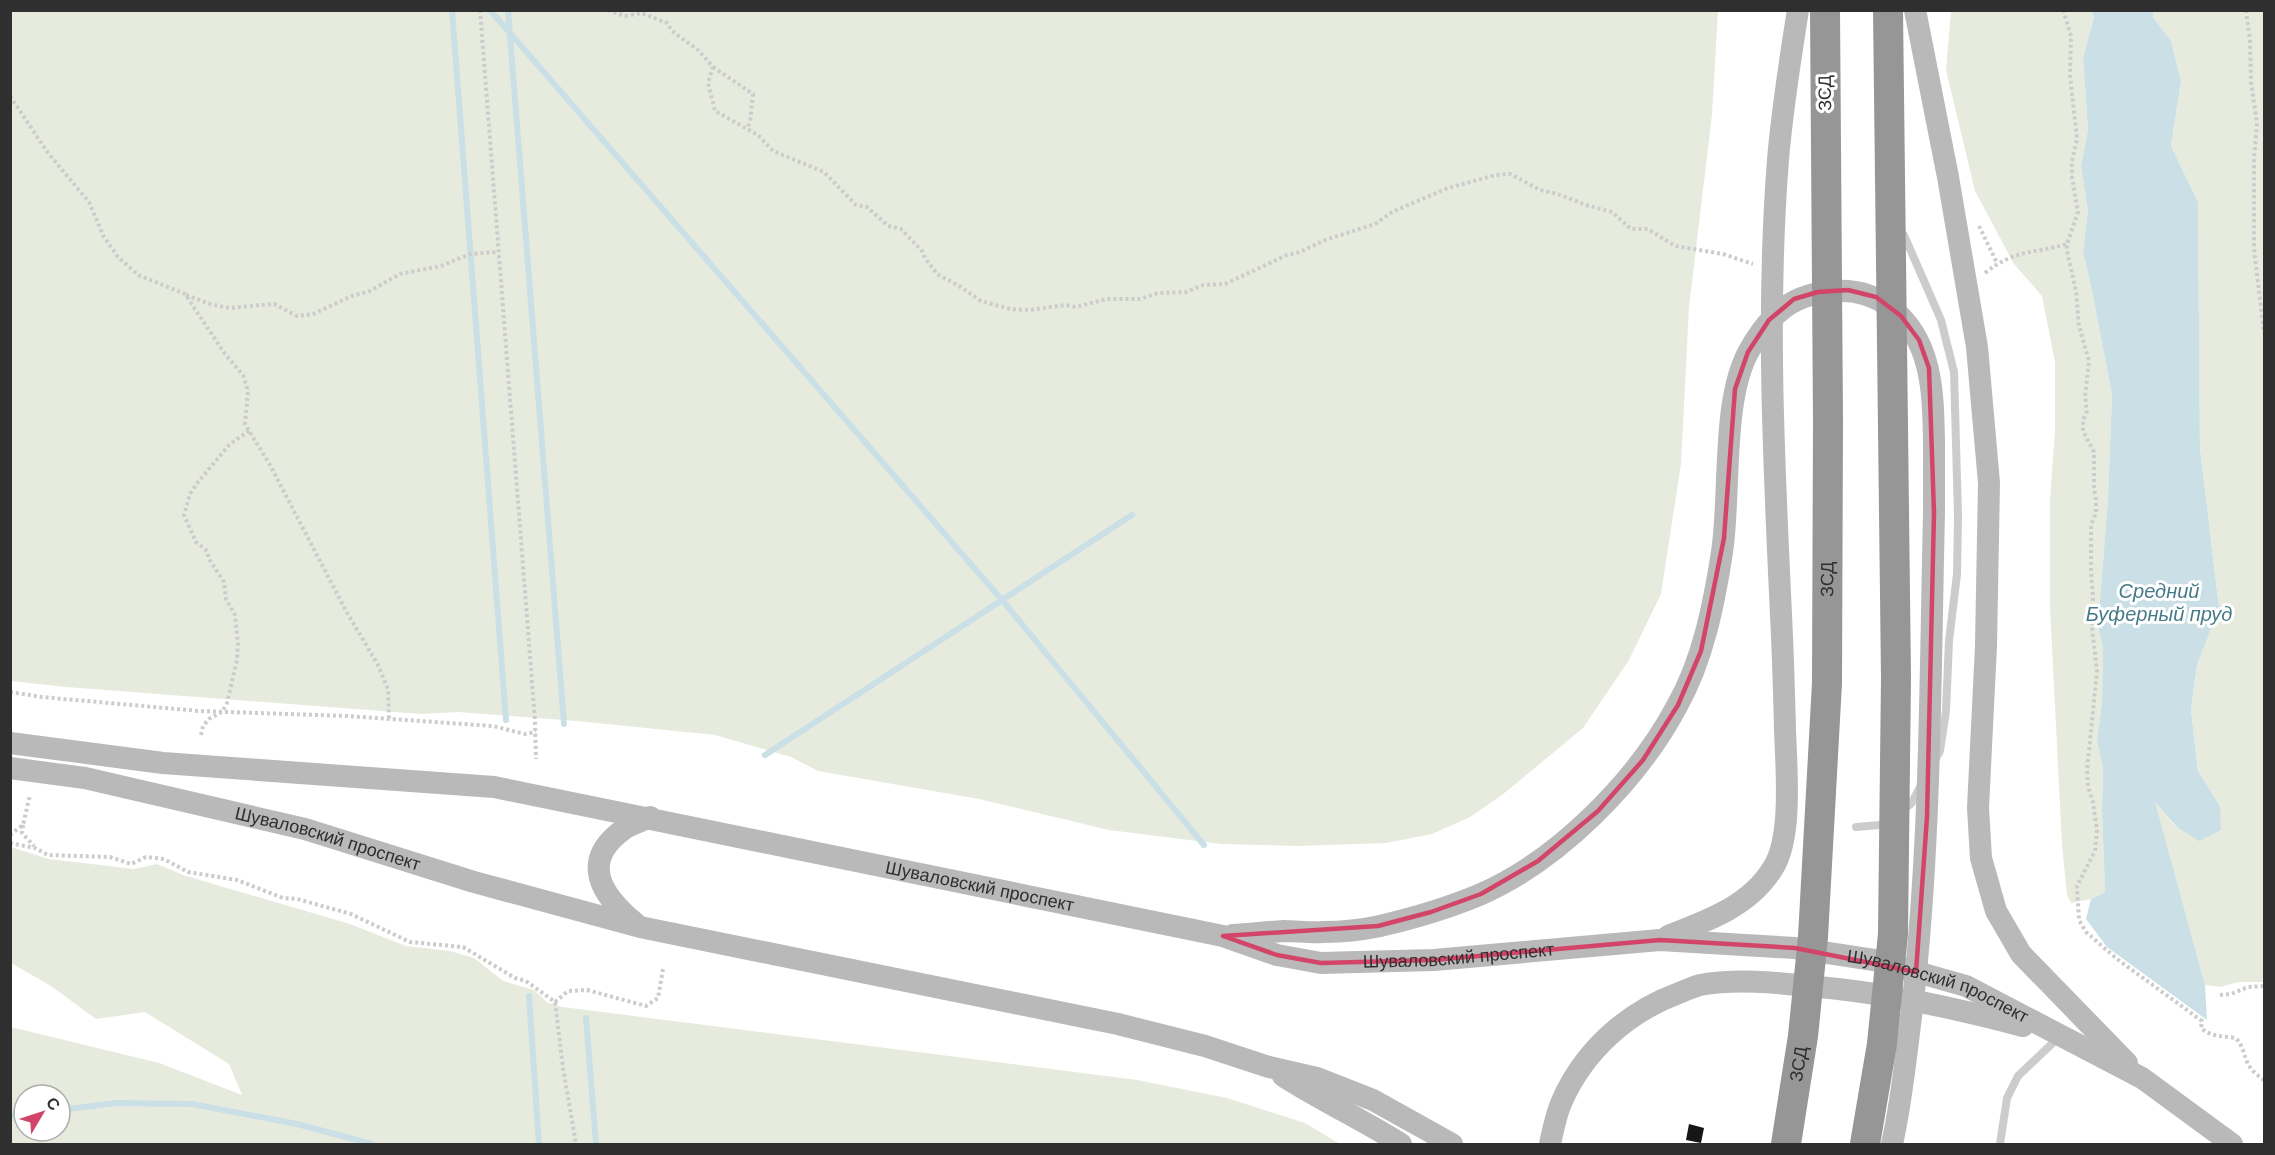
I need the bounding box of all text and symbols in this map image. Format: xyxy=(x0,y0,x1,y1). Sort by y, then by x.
street label: ЗСД xyxy=(1815,75,1835,111)
street label: ЗСД xyxy=(1817,561,1837,597)
water label: Средний Буферный пруд xyxy=(2086,580,2232,625)
street label: Шуваловский проспект xyxy=(233,803,423,875)
street label: Шуваловский проспект xyxy=(884,857,1076,915)
street label: Шуваловский проспект xyxy=(1363,939,1555,972)
street label: Шуваловский проспект xyxy=(1846,946,2032,1027)
street label: ЗСД xyxy=(1786,1045,1811,1083)
north arrow xyxy=(12,1083,72,1143)
text: С xyxy=(43,1094,64,1114)

